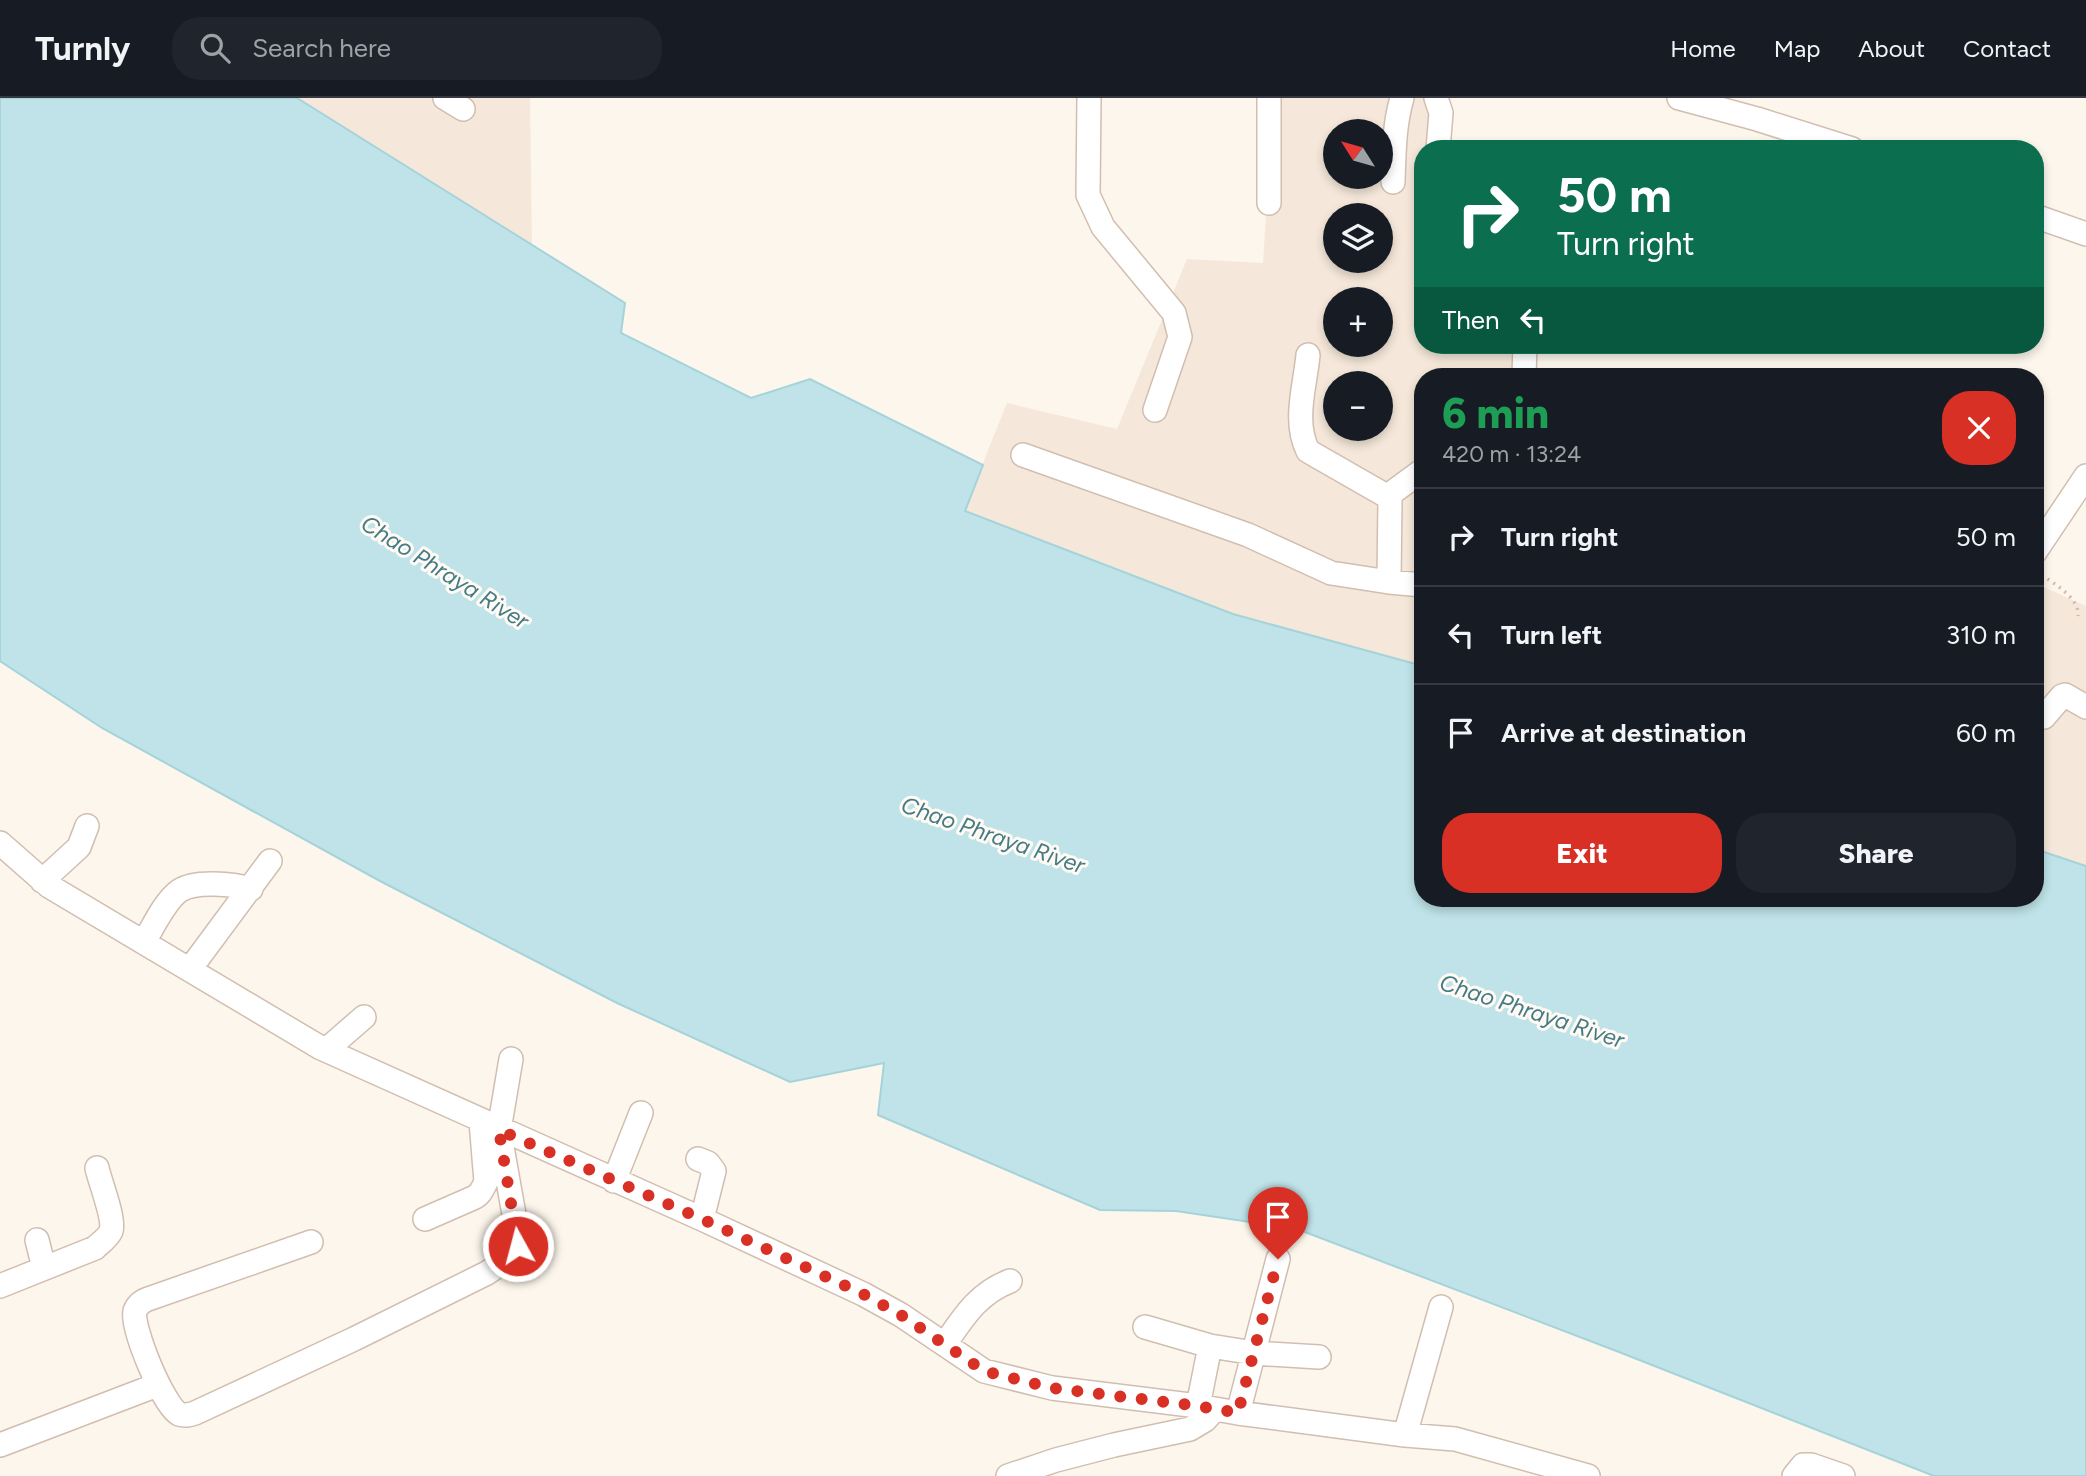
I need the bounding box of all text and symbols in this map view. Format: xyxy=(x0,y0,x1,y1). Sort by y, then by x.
search box xyxy=(172,17,662,80)
text: Turnly xyxy=(35,29,130,68)
icon: search xyxy=(196,29,234,67)
text: Search here xyxy=(252,32,391,64)
text: Home xyxy=(1670,34,1736,63)
text: Map xyxy=(1774,34,1820,63)
text: About xyxy=(1858,34,1925,63)
text: Contact xyxy=(1963,34,2051,63)
north arrow xyxy=(1323,119,1393,189)
map controls xyxy=(1323,119,1393,441)
text: 50 m xyxy=(1557,165,1672,224)
icon: right xyxy=(1442,168,1533,259)
button: layers xyxy=(1323,203,1393,273)
text: Turn right xyxy=(1557,225,1695,263)
button: + xyxy=(1323,287,1393,357)
icon: left xyxy=(1514,301,1552,339)
text: Then xyxy=(1442,304,1500,336)
button: − xyxy=(1323,371,1393,441)
text: 6 min xyxy=(1442,388,1549,439)
button: close xyxy=(1942,391,2016,465)
text: 420 m · 13:24 xyxy=(1442,440,1581,468)
water label: Chao Phraya River xyxy=(356,509,535,635)
icon: right xyxy=(1442,518,1480,556)
text: Turn right xyxy=(1501,521,1618,553)
text: 50 m xyxy=(1956,521,2016,553)
icon: left xyxy=(1442,616,1480,654)
text: Turn left xyxy=(1501,619,1602,651)
text: 310 m xyxy=(1946,619,2016,651)
icon: arrive xyxy=(1442,714,1480,752)
text: Arrive at destination xyxy=(1501,717,1746,749)
text: 60 m xyxy=(1956,717,2016,749)
water label: Chao Phraya River xyxy=(898,790,1090,880)
button: Exit xyxy=(1442,813,1722,893)
button: Share xyxy=(1736,813,2016,893)
water label: Chao Phraya River xyxy=(1436,968,1629,1054)
pin xyxy=(1248,1187,1308,1259)
icon: arrive xyxy=(1259,1198,1297,1236)
position arrow xyxy=(481,1209,555,1283)

